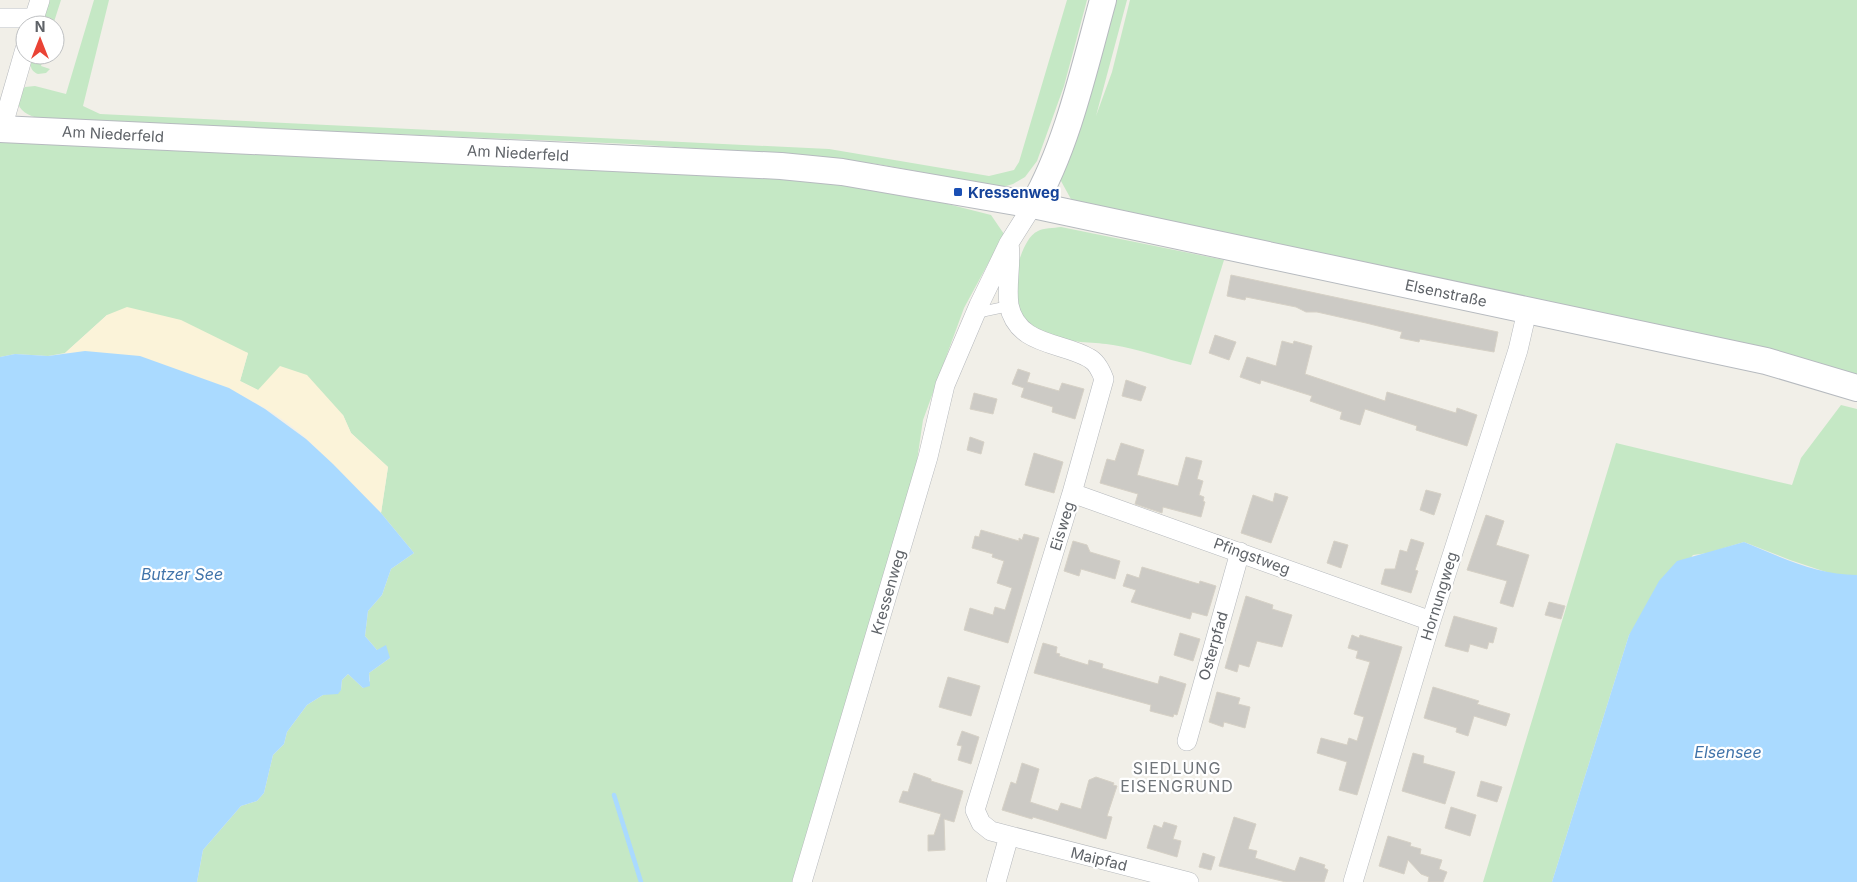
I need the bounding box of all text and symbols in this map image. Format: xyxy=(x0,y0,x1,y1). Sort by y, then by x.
north arrow xyxy=(15,15,65,65)
text: N xyxy=(35,18,45,35)
street label: Am Niederfeld xyxy=(62,122,164,146)
street label: Am Niederfeld xyxy=(467,141,569,165)
place label: Kressenweg xyxy=(968,183,1060,202)
marker: Kressenweg xyxy=(952,186,964,198)
street label: Elsenstraße xyxy=(1403,275,1489,311)
street label: Eisweg xyxy=(1046,499,1078,553)
street label: Pfingstweg xyxy=(1211,533,1293,579)
street label: Kressenweg xyxy=(867,547,909,637)
street label: Hornungweg xyxy=(1417,549,1461,643)
water label: Butzer See xyxy=(141,564,223,584)
street label: Osterpfad xyxy=(1194,609,1232,683)
water label: Elsensee xyxy=(1694,742,1762,762)
district label: SIEDLUNG EISENGRUND xyxy=(1120,758,1234,796)
street label: Maipfad xyxy=(1069,843,1129,875)

